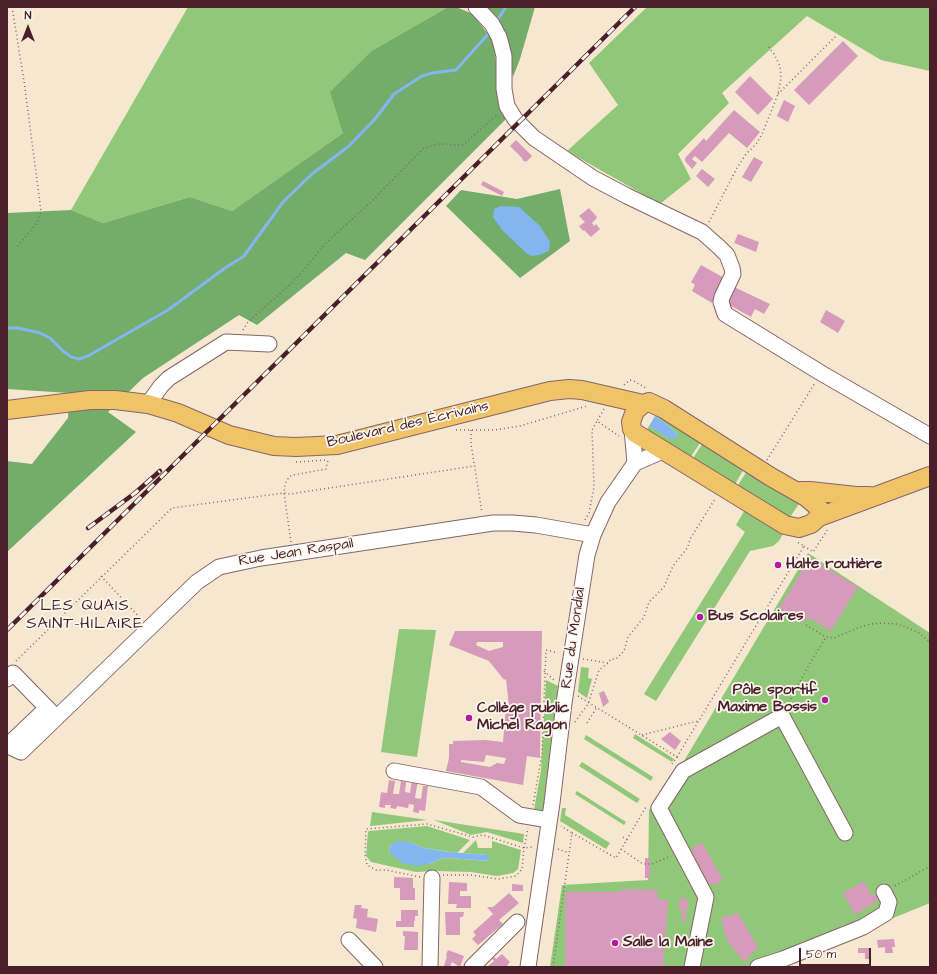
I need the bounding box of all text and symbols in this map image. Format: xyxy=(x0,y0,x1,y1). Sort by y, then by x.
north arrow xyxy=(8,8,48,48)
text: N xyxy=(25,8,31,23)
street label: Boulevard des Écrivains xyxy=(325,398,491,452)
street label: Rue Jean Raspail xyxy=(237,535,355,571)
place label: Halte routière xyxy=(786,556,882,574)
marker: Halte routière xyxy=(773,560,783,570)
street label: Rue du Mondial xyxy=(558,586,590,690)
district label: LES QUAIS SAINT-HILAIRE xyxy=(26,597,144,635)
place label: Bus Scolaires xyxy=(708,608,804,626)
marker: Bus Scolaires xyxy=(695,612,705,622)
place label: Pôle sportif Maxime Bossis xyxy=(718,682,817,717)
marker: Pôle sportif Maxime Bossis xyxy=(820,695,830,705)
place label: Collège public Michel Ragon xyxy=(477,700,569,735)
marker: Collège public Michel Ragon xyxy=(464,713,474,723)
place label: Salle la Maine xyxy=(623,934,713,952)
marker: Salle la Maine xyxy=(610,938,620,948)
scale bar xyxy=(801,940,873,966)
text: 50 m xyxy=(806,946,836,963)

